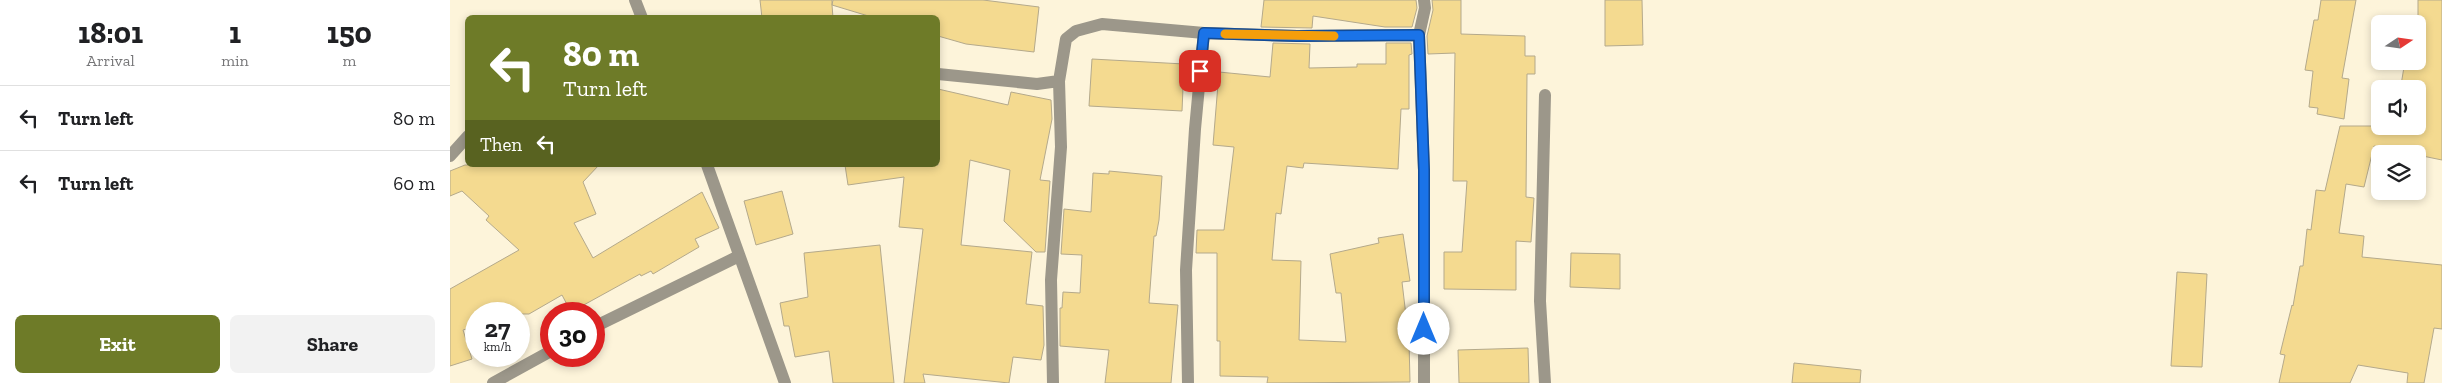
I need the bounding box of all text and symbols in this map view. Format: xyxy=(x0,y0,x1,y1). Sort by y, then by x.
text: 18:01 xyxy=(78,15,143,51)
text: 1 xyxy=(229,15,241,51)
text: 150 xyxy=(327,15,372,51)
north arrow xyxy=(2371,15,2426,70)
map controls xyxy=(2371,15,2426,200)
text: 80 m xyxy=(563,33,639,75)
icon: left xyxy=(480,35,545,100)
pin xyxy=(1179,50,1221,92)
text: Arrival xyxy=(87,51,135,70)
text: min xyxy=(221,51,249,70)
text: m xyxy=(342,51,356,70)
icon: arrive xyxy=(1186,57,1214,85)
text: Turn left xyxy=(563,75,647,102)
button: sound xyxy=(2371,80,2426,135)
icon: left xyxy=(15,104,43,132)
text: Turn left xyxy=(58,107,133,130)
text: 80 m xyxy=(393,107,435,130)
icon: left xyxy=(532,130,560,158)
text: Then xyxy=(480,133,522,156)
button: layers xyxy=(2371,145,2426,200)
icon: left xyxy=(15,169,43,197)
text: Turn left xyxy=(58,172,133,195)
text: 60 m xyxy=(393,172,435,195)
speed limit sign: 30 xyxy=(540,302,605,367)
position arrow xyxy=(1397,302,1449,354)
text: 27 xyxy=(485,313,510,343)
button: Exit xyxy=(15,315,220,373)
button: Share xyxy=(230,315,435,373)
text: km/h xyxy=(484,340,511,354)

